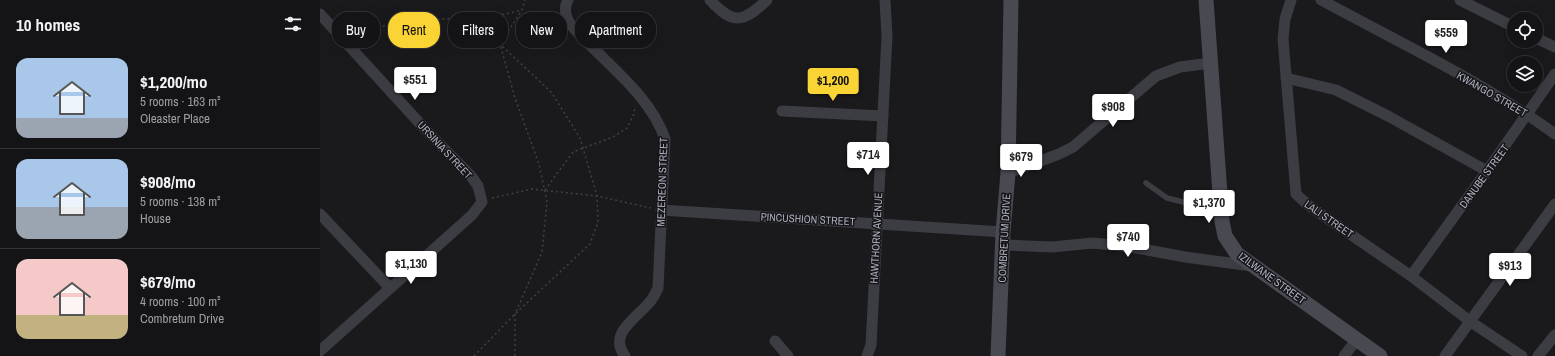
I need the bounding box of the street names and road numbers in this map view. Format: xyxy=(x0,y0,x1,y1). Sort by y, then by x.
street label: KWANGO STREET xyxy=(1454,68,1530,120)
street label: URSINIA STREET xyxy=(415,118,476,182)
street label: MEZEREON STREET xyxy=(653,137,671,227)
street label: DANUBE STREET xyxy=(1456,141,1512,211)
street label: HAWTHORN AVENUE xyxy=(867,192,885,284)
street label: COMBRETUM DRIVE xyxy=(995,193,1013,283)
street label: LALI STREET xyxy=(1302,197,1357,241)
street label: PINCUSHION STREET xyxy=(760,210,856,228)
street label: IZILWANE STREET xyxy=(1236,249,1309,307)

